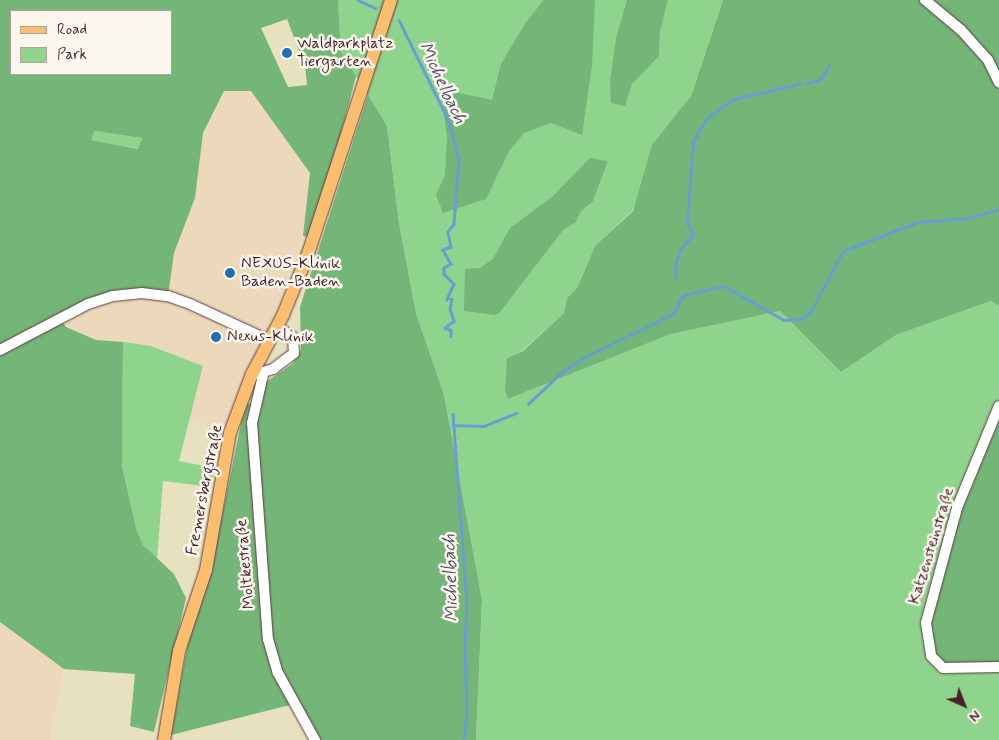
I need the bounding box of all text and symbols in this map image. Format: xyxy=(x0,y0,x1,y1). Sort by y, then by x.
legend xyxy=(10,10,172,75)
text: Road xyxy=(57,20,87,40)
place label: Waldparkplatz Tiergarten xyxy=(297,34,393,72)
water label: Michelbach xyxy=(414,39,470,127)
text: Park xyxy=(57,45,87,65)
marker: Waldparkplatz Tiergarten xyxy=(281,47,293,59)
place label: NEXUS-Klinik Baden-Baden xyxy=(241,254,340,292)
marker: NEXUS-Klinik Baden-Baden xyxy=(223,266,237,280)
place label: Nexus-Klinik xyxy=(227,327,314,347)
marker: Nexus-Klinik xyxy=(209,330,223,344)
street label: Fremersbergstraße xyxy=(183,423,227,557)
street label: Katzensteinstraße xyxy=(905,485,959,607)
street label: Moltkestraße xyxy=(233,518,259,610)
water label: Michelbach xyxy=(439,534,463,622)
north arrow xyxy=(939,680,989,730)
text: N xyxy=(965,706,984,725)

